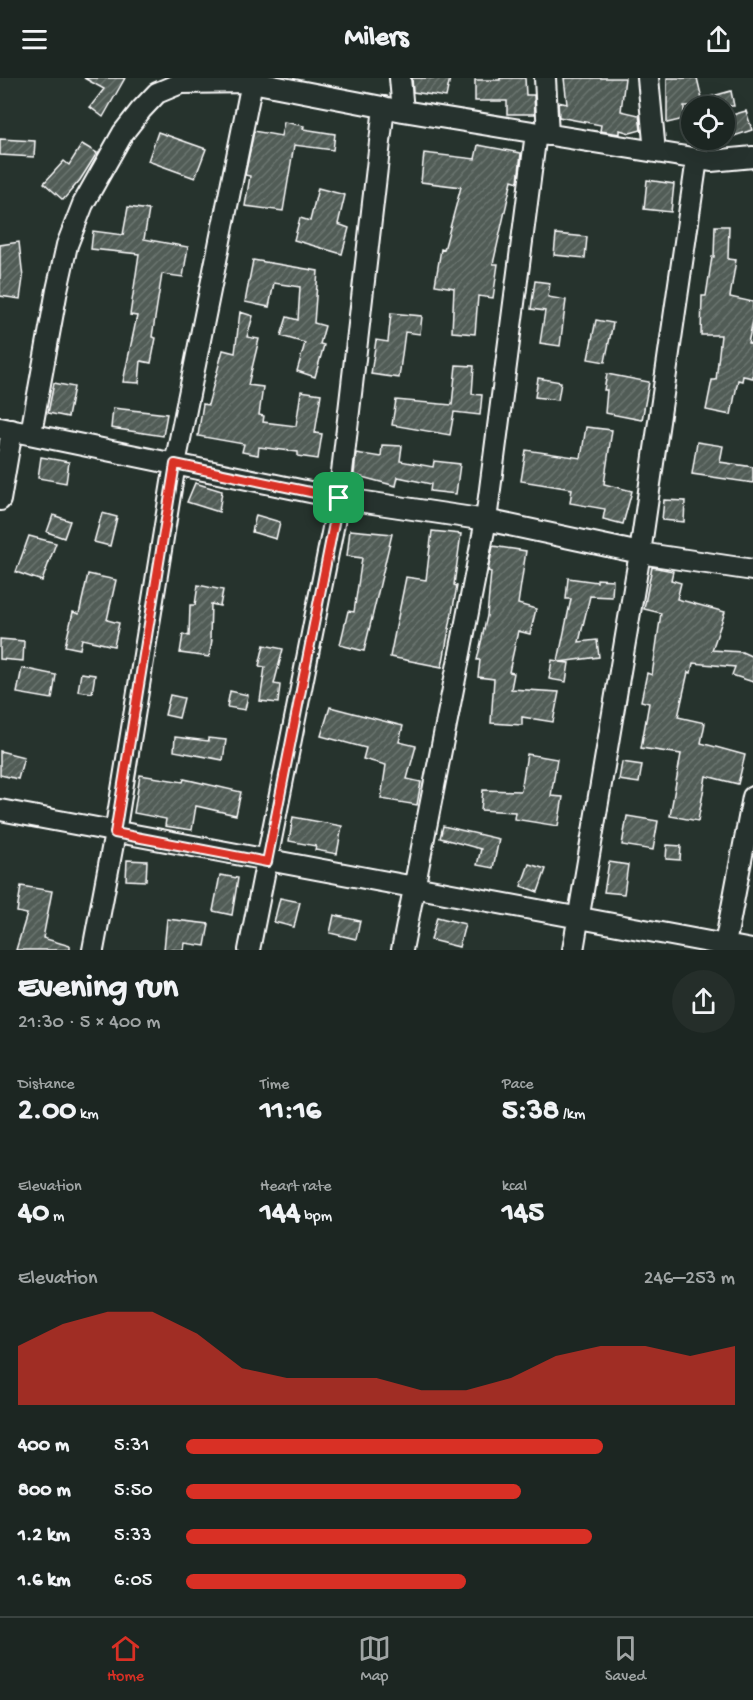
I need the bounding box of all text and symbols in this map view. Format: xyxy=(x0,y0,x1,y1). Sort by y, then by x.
icon: menu xyxy=(18,23,51,56)
text: Milers xyxy=(345,23,408,55)
icon: share xyxy=(702,23,735,56)
map controls xyxy=(681,96,735,150)
button: locate xyxy=(681,96,735,150)
pin xyxy=(313,472,364,523)
icon: arrive xyxy=(322,481,355,514)
text: Evening run xyxy=(18,970,178,1008)
button: share xyxy=(672,970,735,1033)
text: 21:30 · 5 × 400 m xyxy=(18,1012,160,1035)
text: Distance xyxy=(18,1076,75,1095)
text: Time xyxy=(260,1076,289,1095)
text: Pace xyxy=(502,1076,533,1095)
text: 2.00 xyxy=(18,1095,76,1130)
text: 11:16 xyxy=(260,1095,321,1130)
text: 5:38 xyxy=(502,1095,559,1130)
text: km xyxy=(76,1106,98,1125)
text: /km xyxy=(559,1106,585,1125)
text: Elevation xyxy=(18,1178,82,1197)
text: Heart rate xyxy=(260,1178,332,1197)
text: kcal xyxy=(502,1178,527,1197)
text: 40 xyxy=(18,1197,49,1232)
text: 144 xyxy=(260,1197,301,1232)
text: 145 xyxy=(502,1197,544,1232)
text: m xyxy=(49,1208,64,1227)
text: bpm xyxy=(301,1208,332,1227)
text: Elevation xyxy=(18,1268,98,1291)
text: 246–253 m xyxy=(644,1268,735,1291)
text: 400 m xyxy=(18,1435,69,1458)
text: 5:31 xyxy=(114,1435,149,1458)
text: 800 m xyxy=(18,1480,71,1503)
text: 5:50 xyxy=(114,1480,153,1503)
text: 1.2 km xyxy=(18,1525,70,1548)
text: 5:33 xyxy=(114,1525,152,1548)
text: 1.6 km xyxy=(18,1570,70,1593)
text: 6:05 xyxy=(114,1570,152,1593)
tab: Home xyxy=(107,1632,144,1687)
tab: Map xyxy=(358,1632,391,1687)
tab: Saved xyxy=(605,1632,646,1687)

